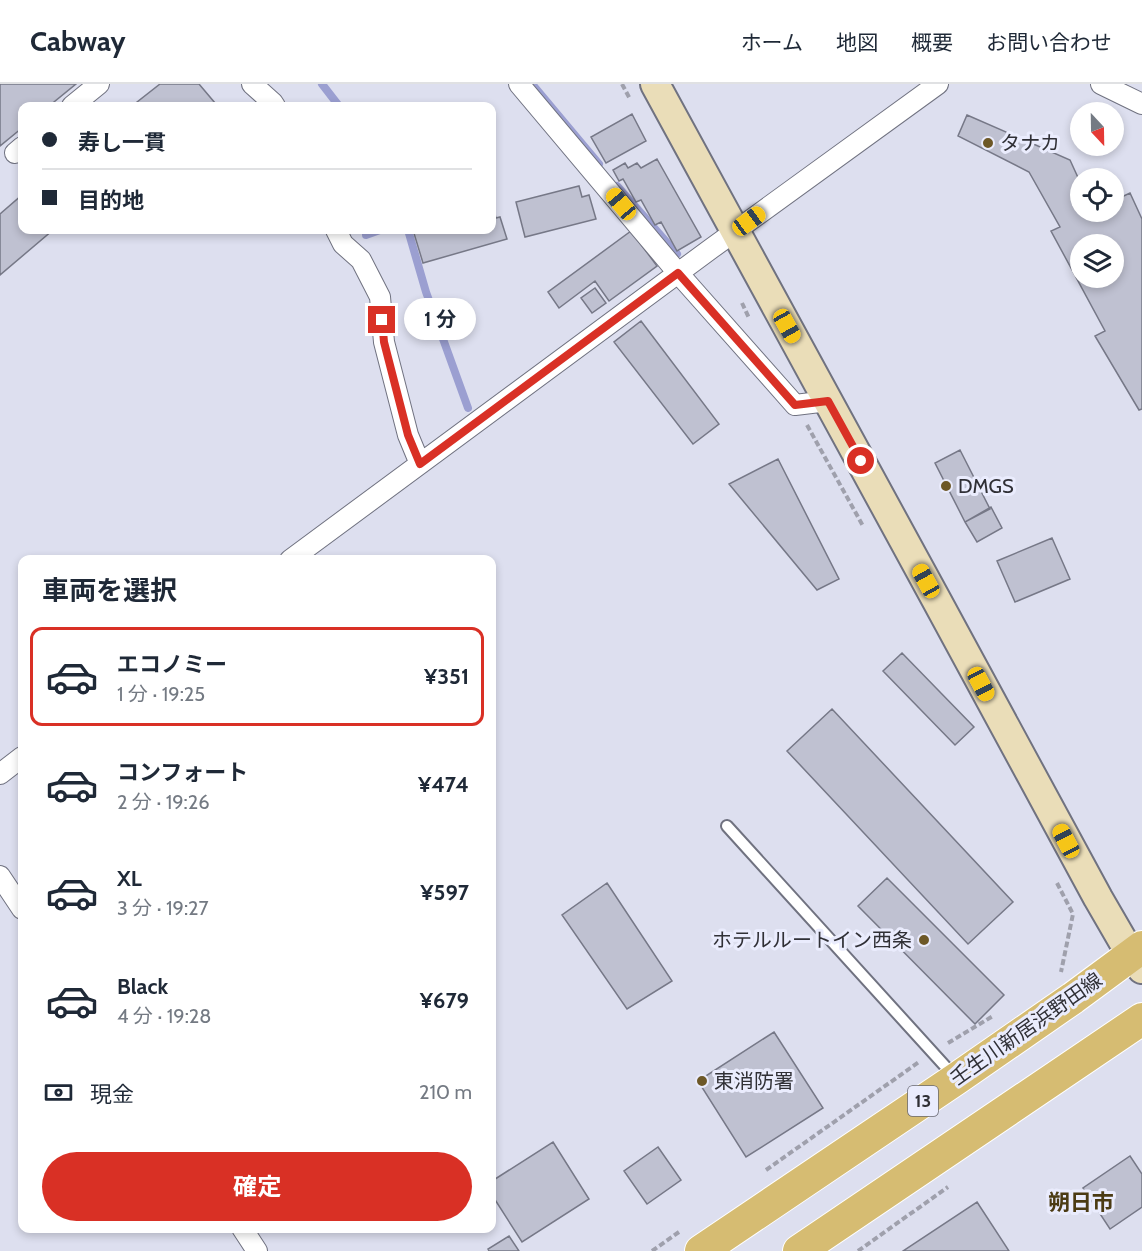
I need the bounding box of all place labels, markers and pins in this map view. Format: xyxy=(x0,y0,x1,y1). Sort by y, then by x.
place label: タナカ xyxy=(1000,131,1060,155)
marker: タナカ xyxy=(981,136,995,150)
place label: DMGS xyxy=(958,474,1014,498)
marker: DMGS xyxy=(939,479,953,493)
place label: ホテルルートイン西条 xyxy=(712,928,912,952)
marker: ホテルルートイン西条 xyxy=(917,933,931,947)
place label: 東消防署 xyxy=(714,1069,794,1093)
marker: 東消防署 xyxy=(695,1074,709,1088)

